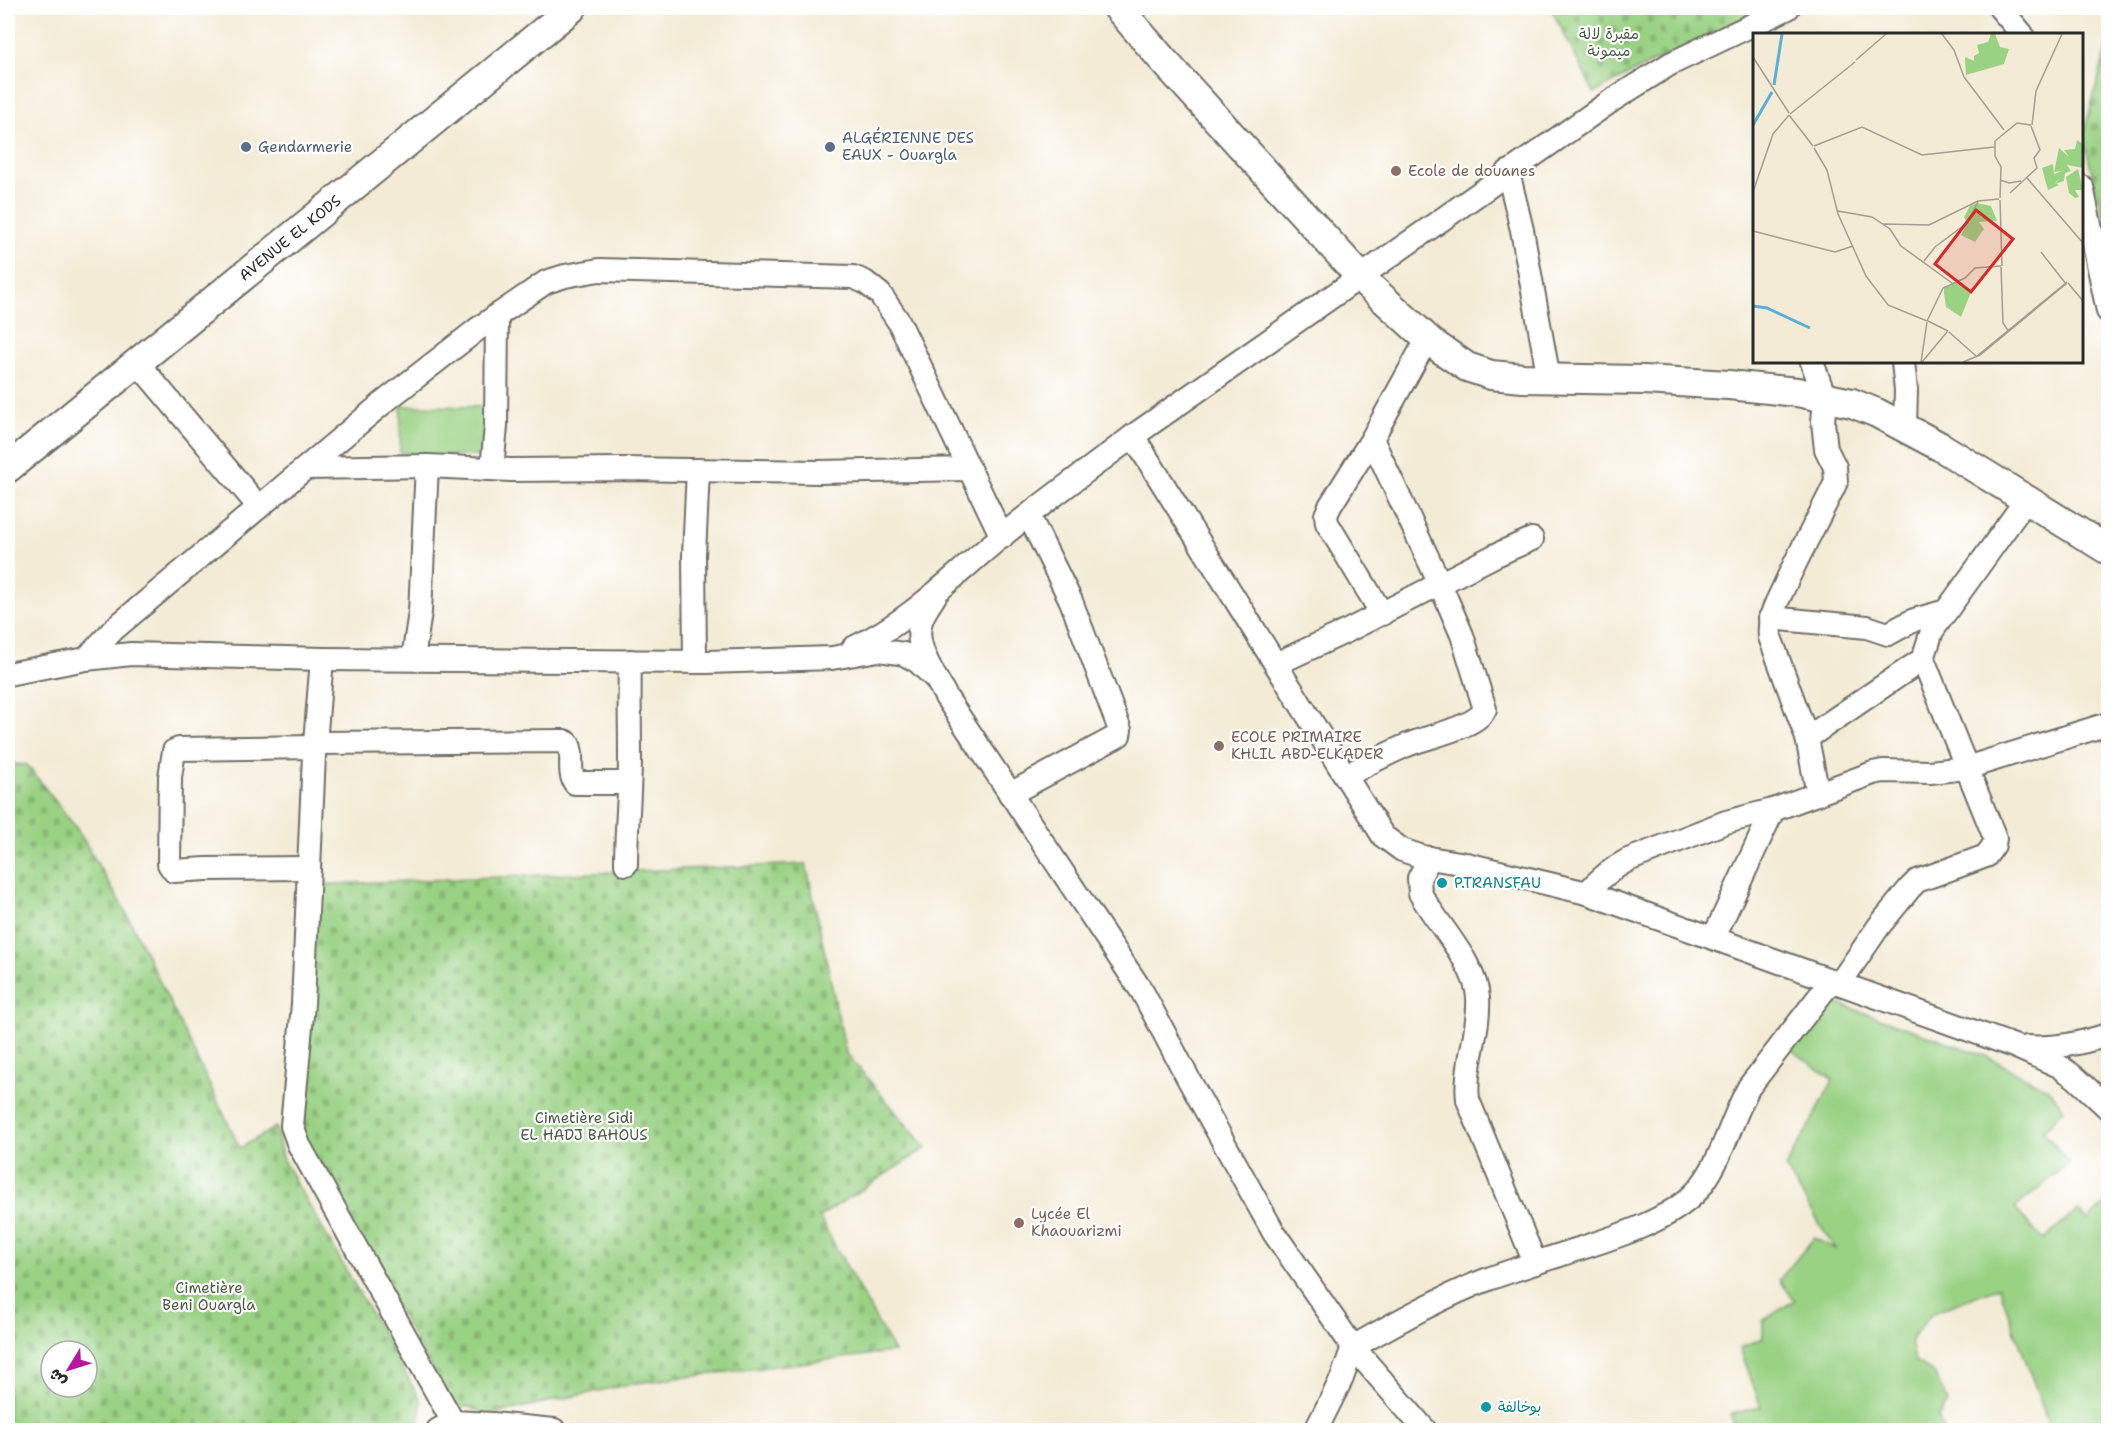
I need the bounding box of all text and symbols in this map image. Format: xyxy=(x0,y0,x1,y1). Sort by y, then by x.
park label: مقبرة لالة ميمونة xyxy=(1579,24,1639,61)
inset map xyxy=(1753,33,2083,363)
place label: ALGÉRIENNE DES EAUX - Ouargla xyxy=(842,127,974,165)
place label: Gendarmerie xyxy=(258,137,352,157)
marker: Gendarmerie xyxy=(239,140,253,154)
marker: ALGÉRIENNE DES EAUX - Ouargla xyxy=(823,140,837,154)
place label: Ecole de douanes xyxy=(1408,161,1535,181)
marker: Ecole de douanes xyxy=(1389,164,1403,178)
street label: AVENUE EL KODS xyxy=(235,191,345,285)
place label: ECOLE PRIMAIRE KHLIL ABD-ELKADER xyxy=(1231,727,1383,764)
marker: ECOLE PRIMAIRE KHLIL ABD-ELKADER xyxy=(1212,739,1226,753)
place label: P.TRANSFAU xyxy=(1454,873,1541,893)
marker: P.TRANSFAU xyxy=(1435,876,1449,890)
park label: Cimetière Sidi EL HADJ BAHOUS xyxy=(520,1108,648,1145)
place label: Lycée El Khaouarizmi xyxy=(1031,1204,1122,1241)
marker: Lycée El Khaouarizmi xyxy=(1012,1216,1026,1230)
park label: Cimetière Beni Ouargla xyxy=(162,1278,256,1315)
north arrow xyxy=(39,1339,99,1399)
text: ش xyxy=(44,1365,71,1391)
place label: بوخالفة xyxy=(1498,1397,1541,1417)
marker: بوخالفة xyxy=(1479,1400,1493,1414)

